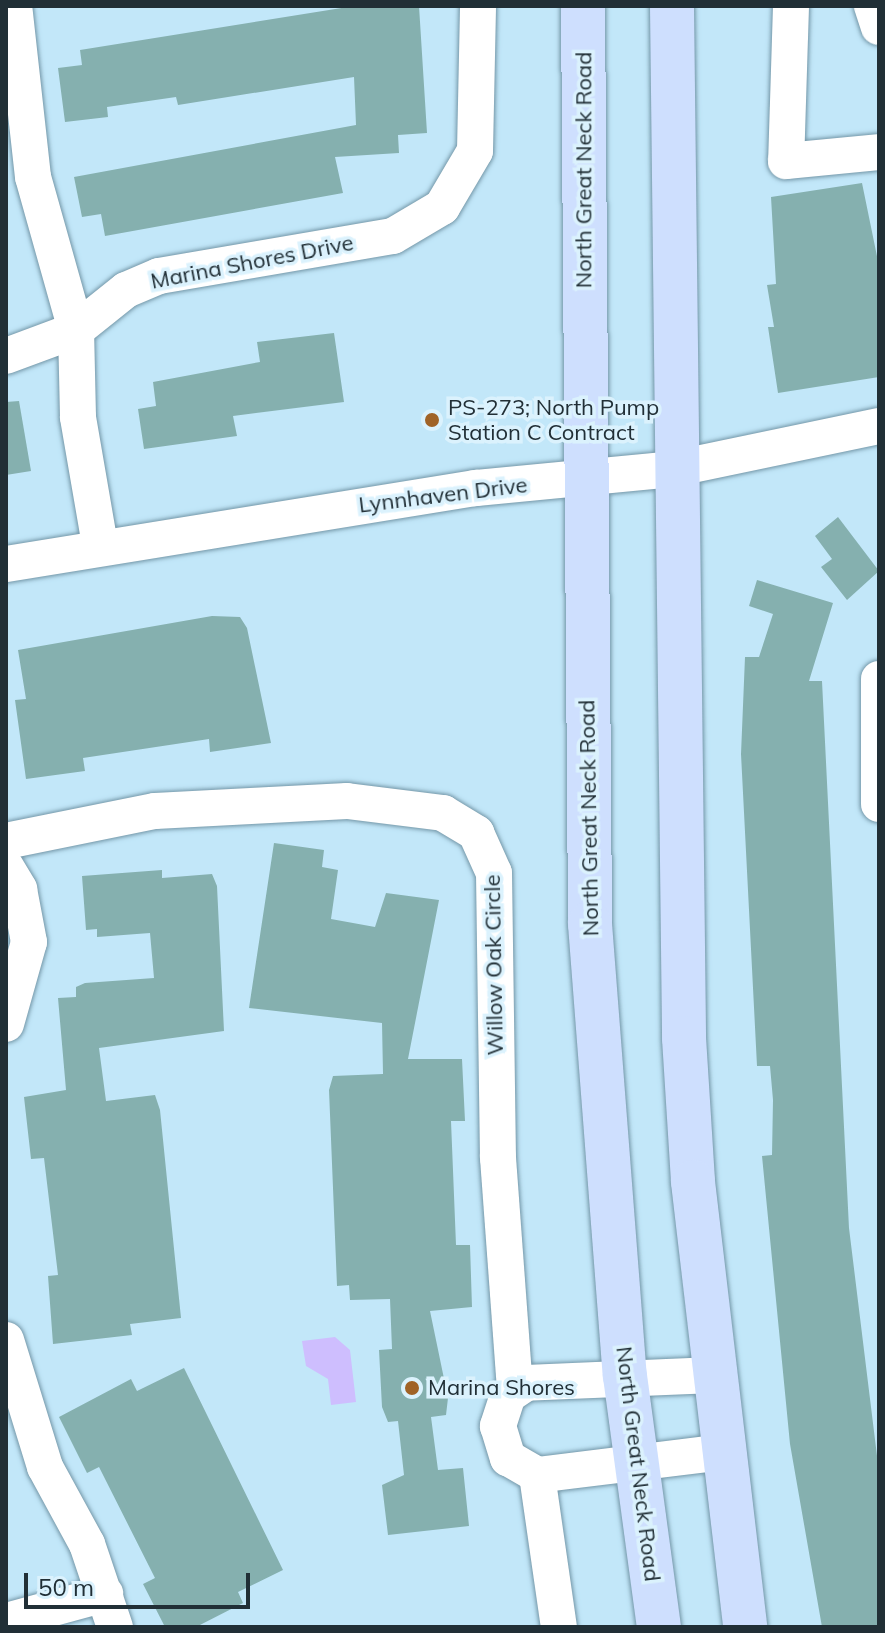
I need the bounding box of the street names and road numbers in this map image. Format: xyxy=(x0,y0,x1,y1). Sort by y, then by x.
street label: North Great Neck Road xyxy=(571,52,597,288)
street label: Marina Shores Drive xyxy=(148,229,356,295)
street label: Lynnhaven Drive xyxy=(357,472,529,518)
street label: North Great Neck Road xyxy=(574,699,604,937)
street label: Willow Oak Circle xyxy=(479,874,509,1056)
street label: North Great Neck Road xyxy=(610,1345,666,1583)

